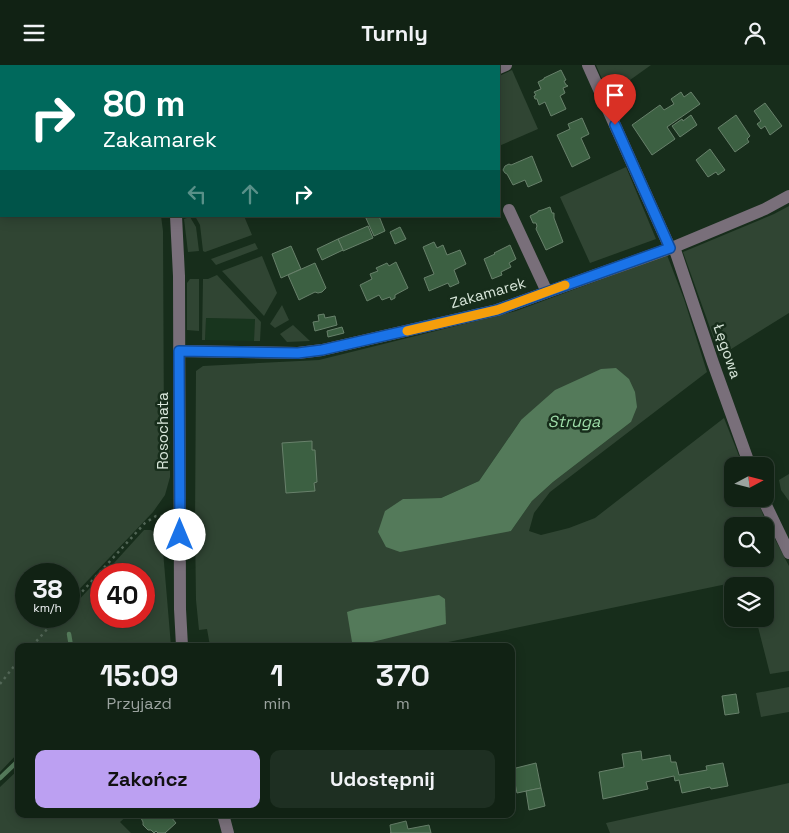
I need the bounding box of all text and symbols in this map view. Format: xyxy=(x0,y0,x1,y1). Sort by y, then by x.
icon: menu xyxy=(20,19,48,47)
text: Turnly xyxy=(361,19,428,47)
icon: person xyxy=(741,19,769,47)
pin xyxy=(594,74,636,125)
icon: arrive xyxy=(601,81,629,109)
text: 80 m xyxy=(103,82,185,126)
icon: right xyxy=(20,85,85,150)
text: Zakamarek xyxy=(103,125,217,153)
icon: left xyxy=(183,180,211,208)
icon: ahead xyxy=(236,180,264,208)
icon: right xyxy=(289,180,317,208)
street label: Zakamarek xyxy=(448,273,528,312)
street label: Łęgowa xyxy=(709,321,746,381)
street label: Rosochata xyxy=(153,392,172,470)
water label: Struga xyxy=(548,411,601,432)
north arrow xyxy=(724,457,774,507)
map controls xyxy=(724,457,774,627)
position arrow xyxy=(153,508,205,560)
button: search xyxy=(724,517,774,567)
speed limit sign: 40 xyxy=(90,563,155,628)
text: 38 xyxy=(32,573,63,605)
button: layers xyxy=(724,577,774,627)
text: km/h xyxy=(33,600,62,616)
text: 15:09 xyxy=(100,656,178,695)
text: 1 xyxy=(270,656,284,695)
text: 370 xyxy=(376,656,430,695)
text: Przyjazd xyxy=(107,693,172,714)
text: min xyxy=(263,693,291,714)
text: m xyxy=(396,693,410,714)
button: Zakończ xyxy=(35,750,260,808)
button: Udostępnij xyxy=(270,750,495,808)

